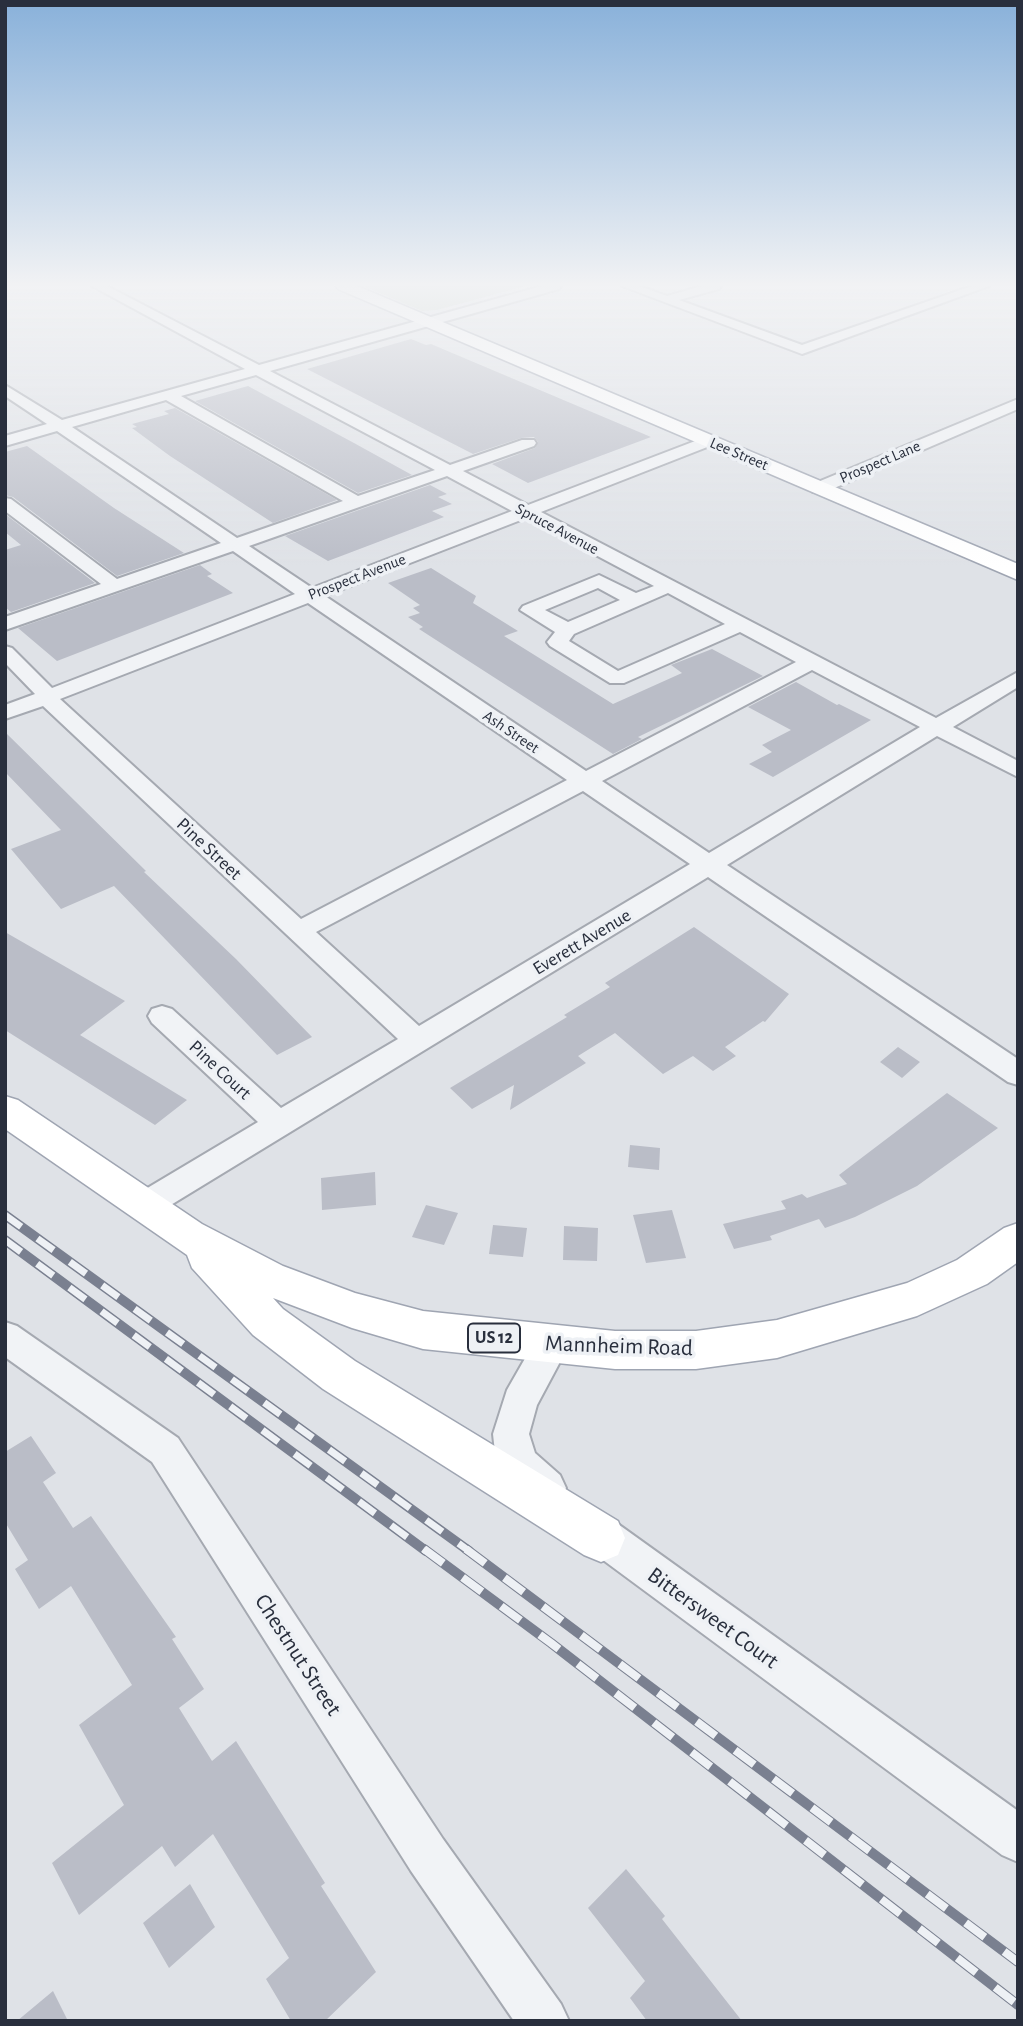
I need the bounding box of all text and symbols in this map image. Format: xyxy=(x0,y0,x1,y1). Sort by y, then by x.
street label: Lee Street xyxy=(707,433,771,475)
street label: Prospect Lane xyxy=(837,436,923,488)
street label: Spruce Avenue xyxy=(512,499,602,559)
street label: Prospect Avenue xyxy=(305,550,409,604)
street label: Ash Street xyxy=(479,706,543,758)
street label: Pine Street xyxy=(172,813,246,885)
street label: Everett Avenue xyxy=(529,904,635,980)
street label: Pine Court xyxy=(184,1036,256,1104)
road number: US 12 xyxy=(468,1324,520,1352)
street label: Mannheim Road xyxy=(545,1330,693,1362)
street label: Bittersweet Court xyxy=(642,1561,784,1675)
street label: Chestnut Street xyxy=(249,1589,347,1721)

